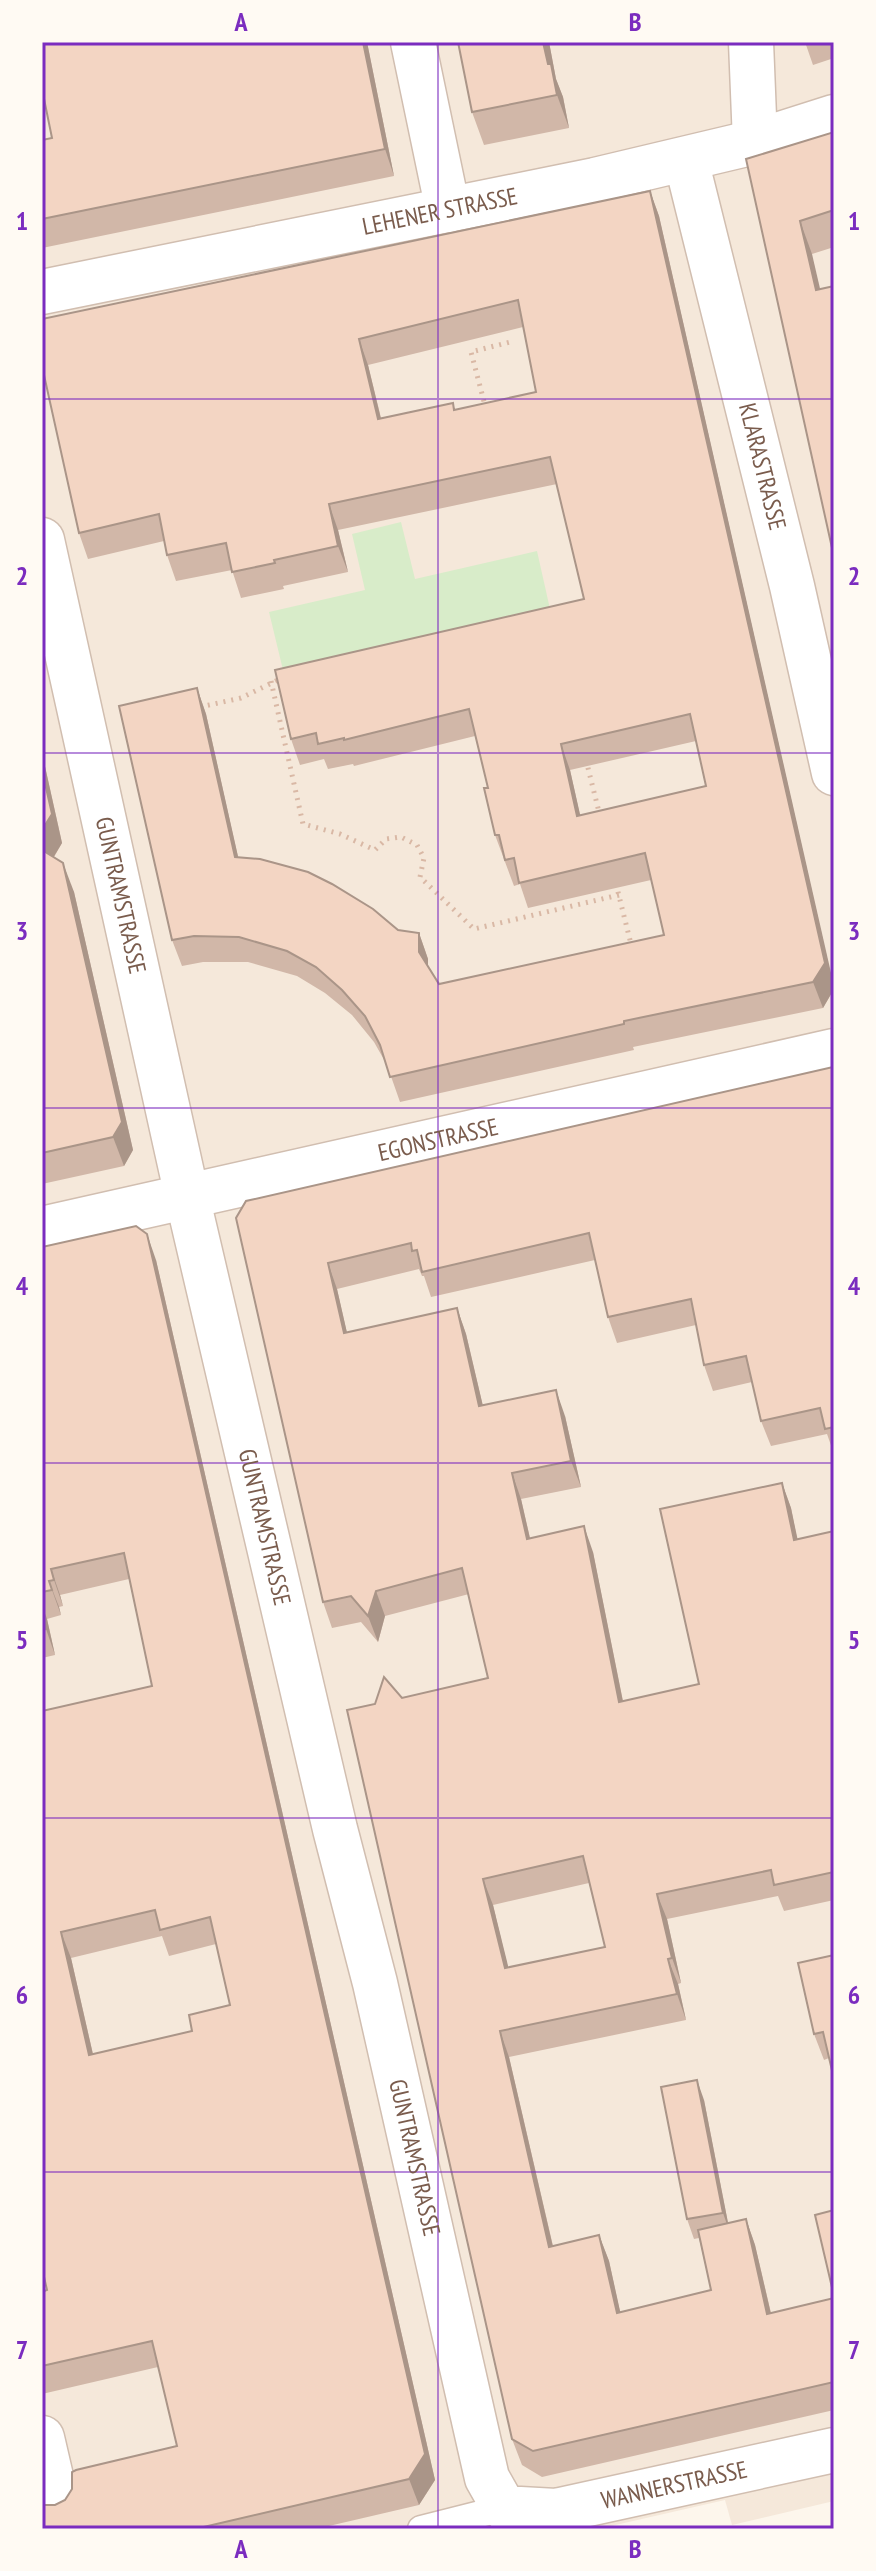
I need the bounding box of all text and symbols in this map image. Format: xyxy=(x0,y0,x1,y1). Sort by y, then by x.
text: A xyxy=(233,5,248,38)
text: B xyxy=(629,5,642,38)
street label: LEHENER STRASSE xyxy=(360,180,520,242)
text: 1 xyxy=(16,204,28,237)
text: 1 xyxy=(848,204,860,237)
street label: KLARASTRASSE xyxy=(732,400,794,533)
text: 2 xyxy=(16,559,28,592)
text: 2 xyxy=(848,559,860,592)
street label: GUNTRAMSTRASSE xyxy=(89,814,153,977)
text: 3 xyxy=(16,914,28,947)
text: 3 xyxy=(848,914,860,947)
street label: EGONSTRASSE xyxy=(375,1111,501,1168)
text: 4 xyxy=(16,1269,29,1302)
text: 4 xyxy=(848,1269,861,1302)
street label: GUNTRAMSTRASSE xyxy=(232,1446,298,1608)
text: 5 xyxy=(16,1623,28,1656)
text: 5 xyxy=(848,1623,860,1656)
text: 6 xyxy=(16,1978,28,2011)
text: 6 xyxy=(848,1978,860,2011)
street label: GUNTRAMSTRASSE xyxy=(382,2076,448,2239)
text: 7 xyxy=(16,2333,28,2366)
text: 7 xyxy=(848,2333,860,2366)
street label: WANNERSTRASSE xyxy=(598,2454,750,2516)
text: A xyxy=(233,2532,248,2565)
text: B xyxy=(629,2532,642,2565)

